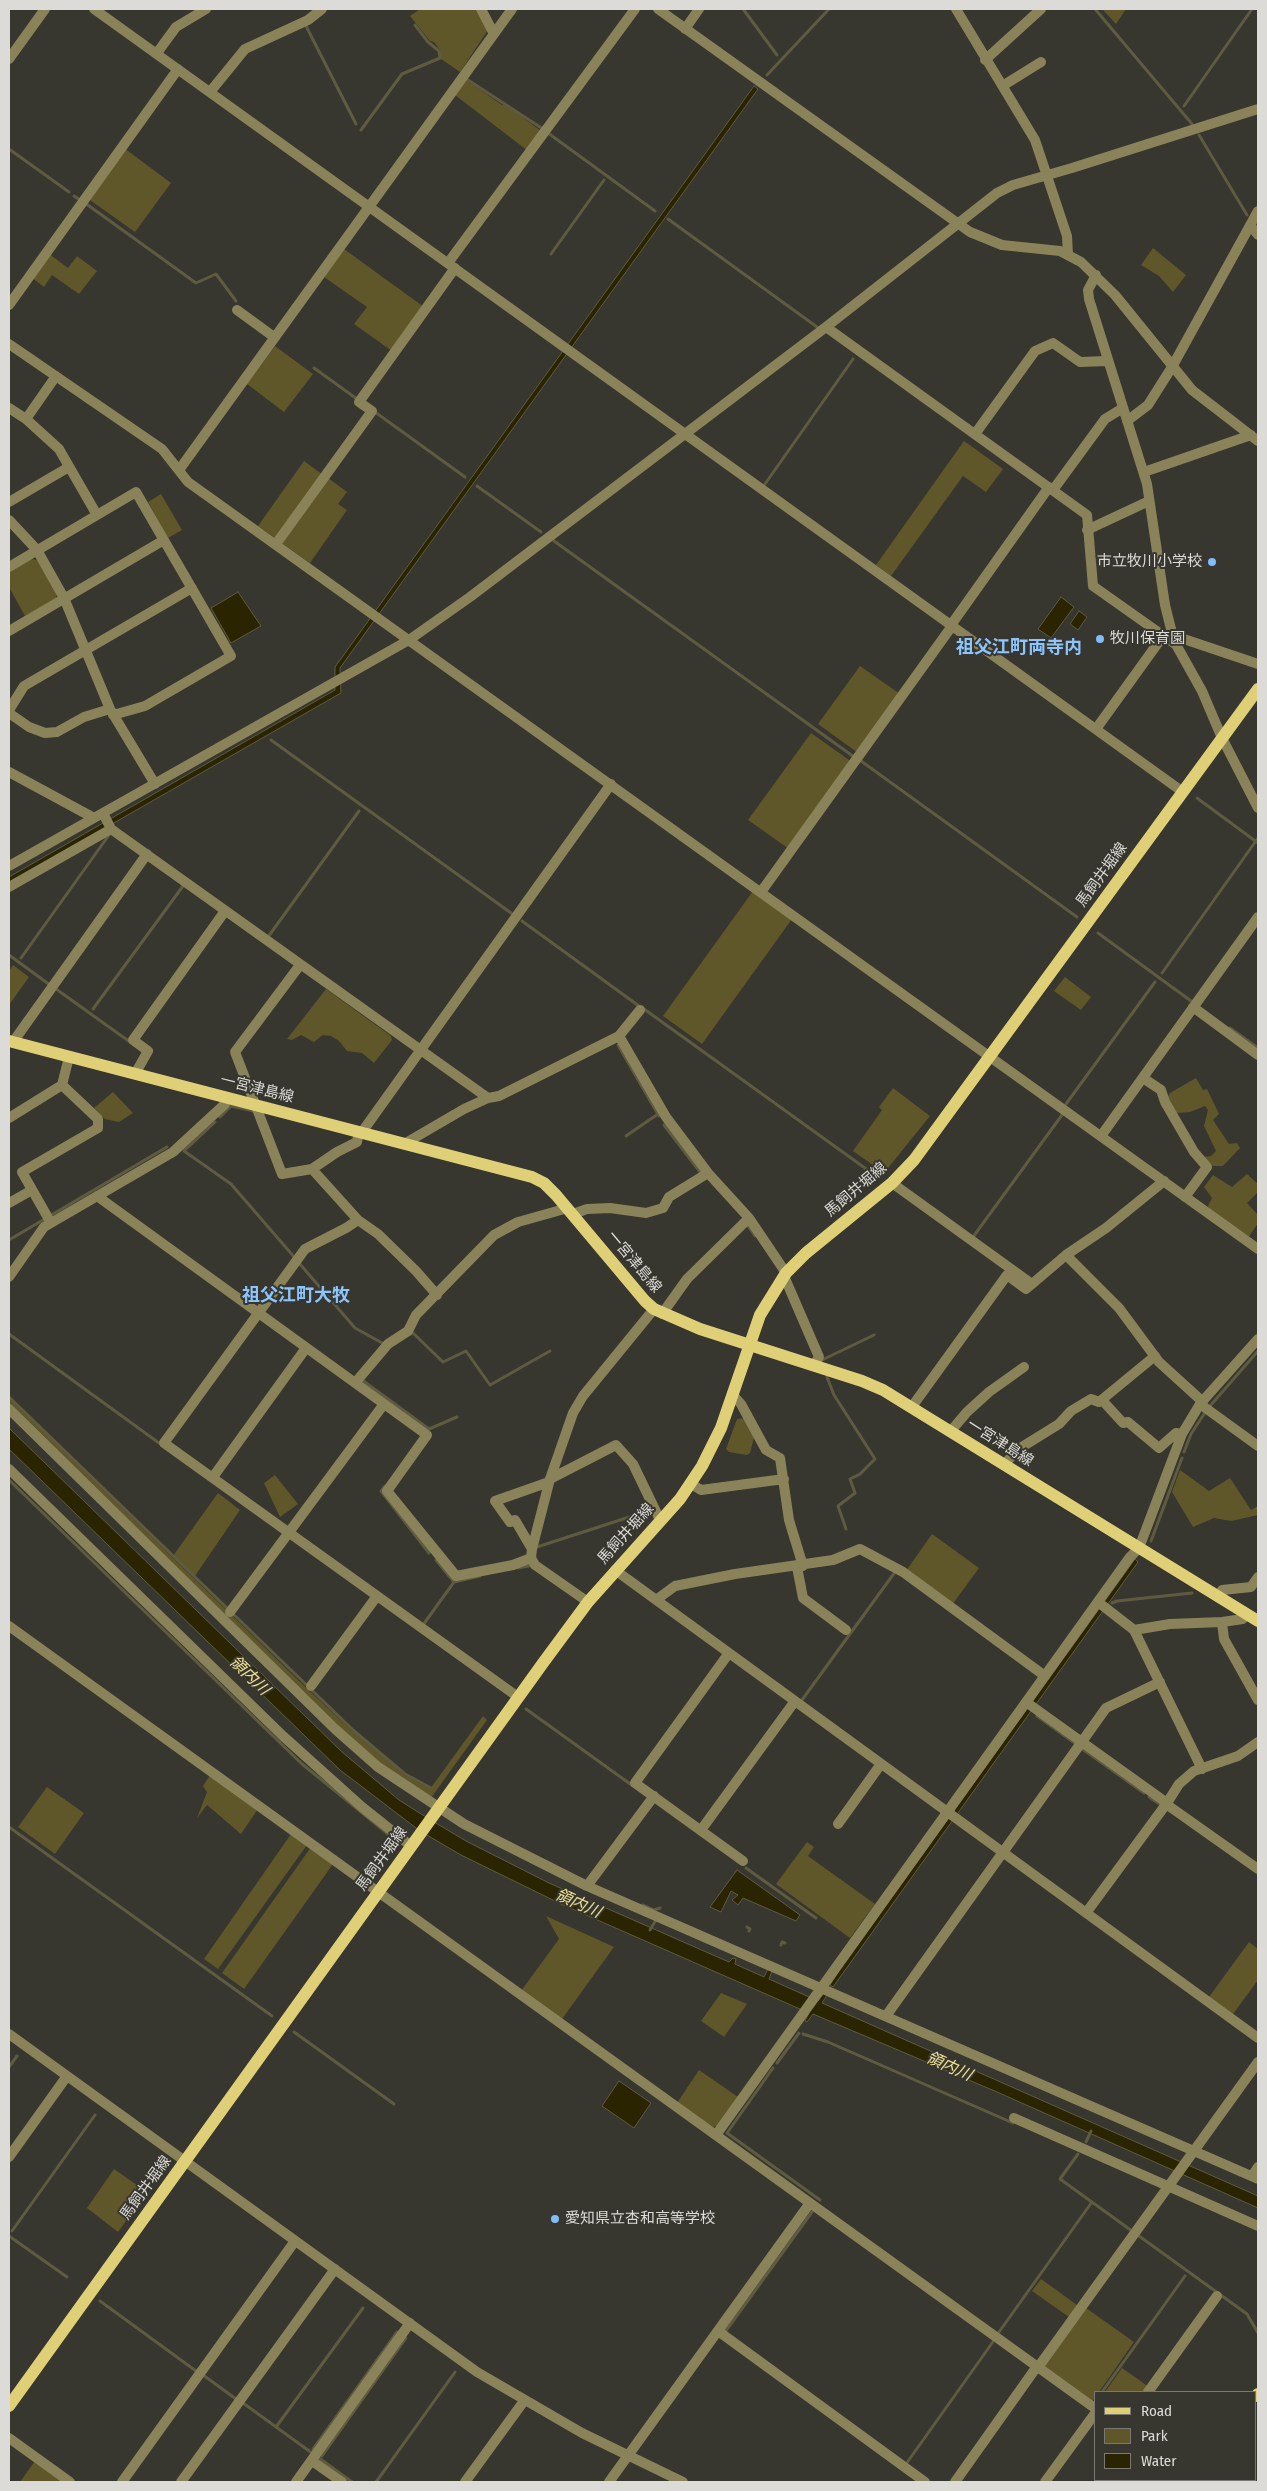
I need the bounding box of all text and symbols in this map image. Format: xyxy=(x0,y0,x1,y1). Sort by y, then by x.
place label: 市立牧川小学校 xyxy=(1097,553,1202,571)
marker: 市立牧川小学校 xyxy=(1206,556,1218,568)
place label: 牧川保育園 xyxy=(1110,630,1185,648)
marker: 牧川保育園 xyxy=(1094,633,1106,645)
district label: 祖父江町両寺内 xyxy=(956,637,1082,659)
street label: 馬飼井堀線 xyxy=(1073,839,1131,911)
street label: 一宮津島線 xyxy=(218,1071,296,1107)
street label: 馬飼井堀線 xyxy=(821,1159,891,1221)
street label: 一宮津島線 xyxy=(603,1227,665,1297)
district label: 祖父江町大牧 xyxy=(242,1285,350,1307)
street label: 一宮津島線 xyxy=(963,1415,1037,1471)
street label: 馬飼井堀線 xyxy=(594,1500,658,1568)
water label: 領内川 xyxy=(225,1652,273,1700)
street label: 馬飼井堀線 xyxy=(353,1823,411,1895)
water label: 領内川 xyxy=(552,1885,604,1923)
water label: 領内川 xyxy=(923,2048,975,2086)
street label: 馬飼井堀線 xyxy=(117,2152,175,2224)
place label: 愛知県立杏和高等学校 xyxy=(565,2210,715,2228)
marker: 愛知県立杏和高等学校 xyxy=(549,2213,561,2225)
legend xyxy=(1094,2391,1257,2481)
text: Road xyxy=(1141,2402,1172,2420)
text: Park xyxy=(1141,2427,1168,2445)
text: Water xyxy=(1141,2452,1176,2470)

